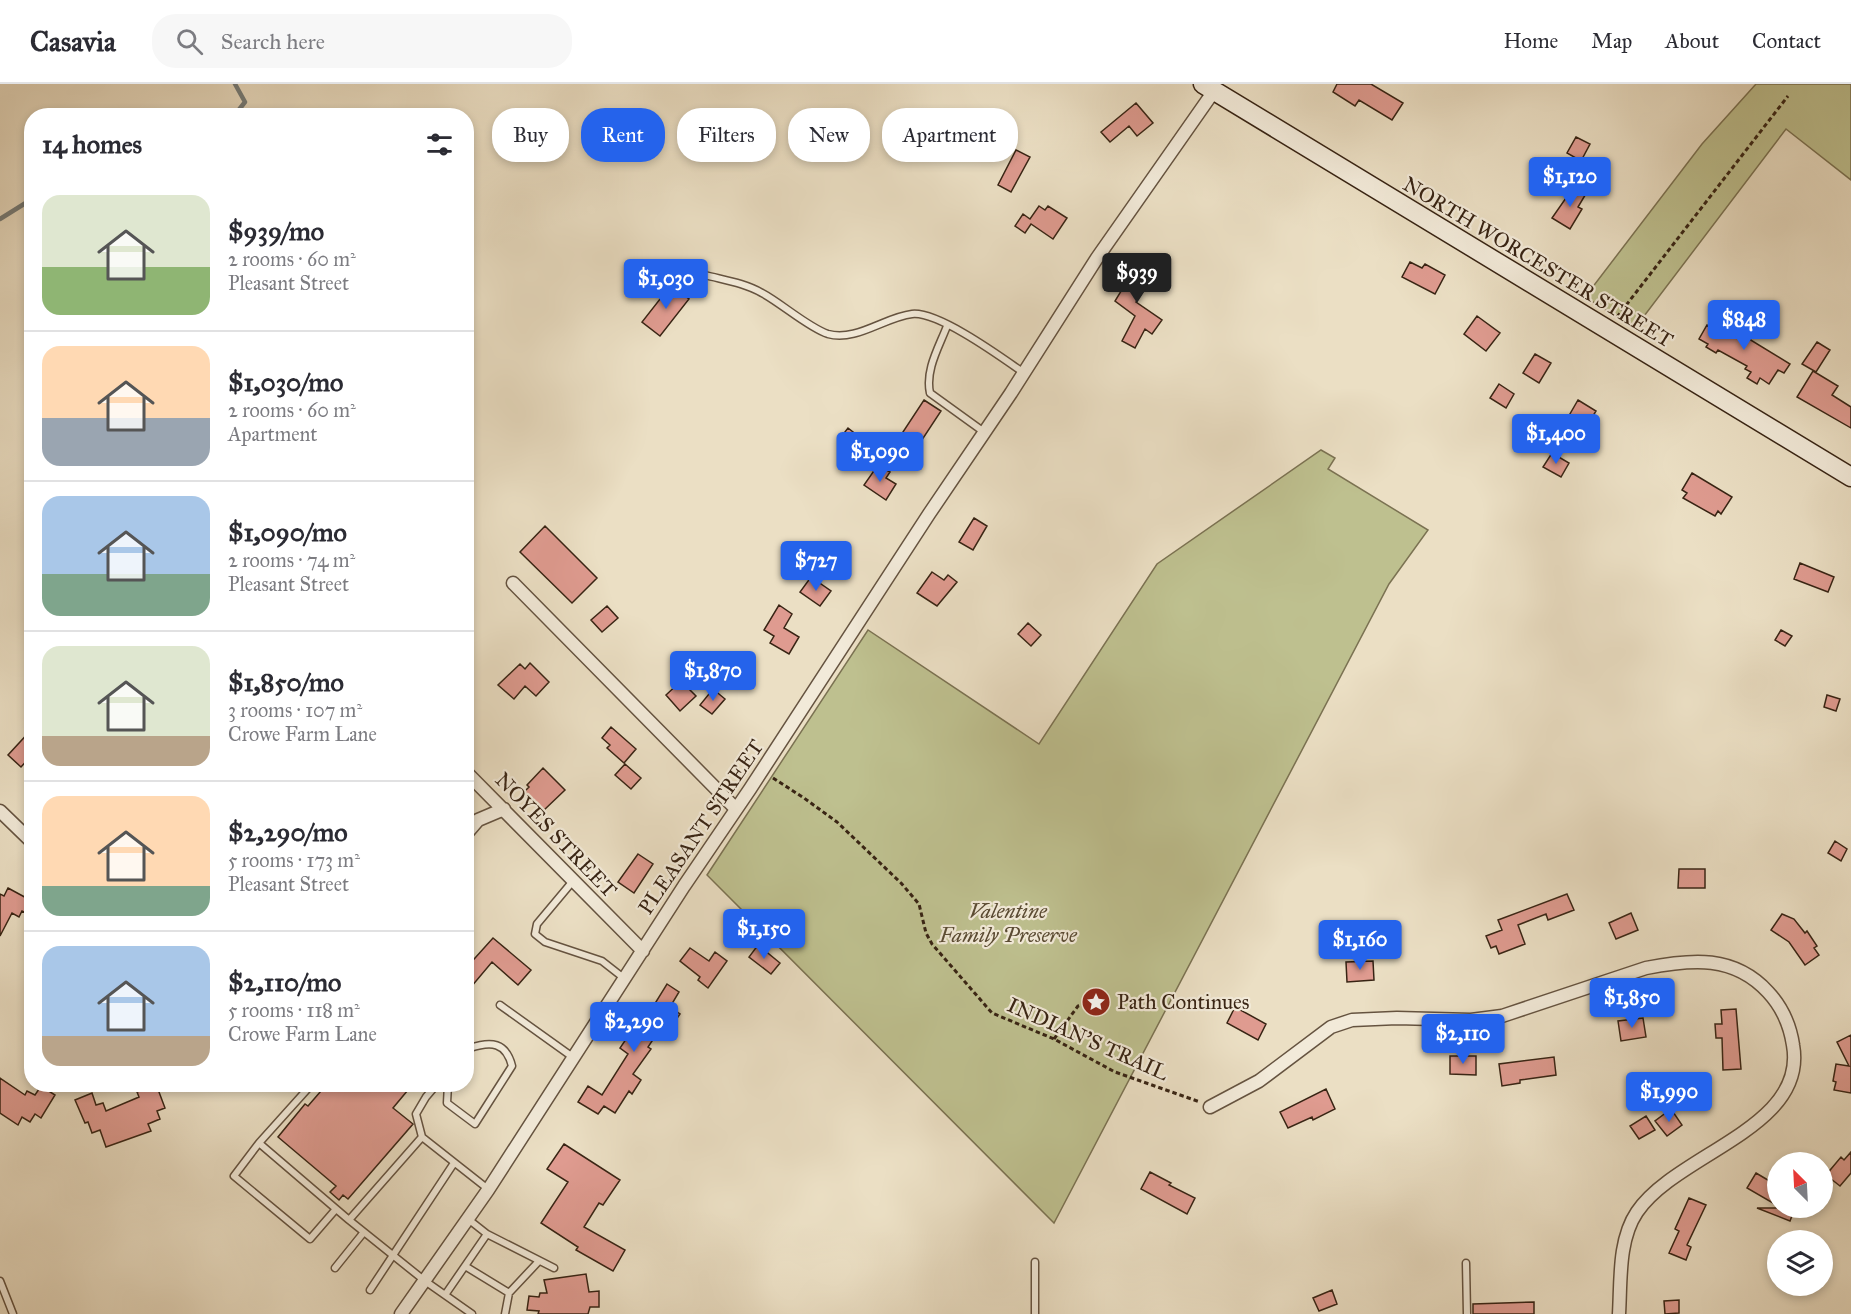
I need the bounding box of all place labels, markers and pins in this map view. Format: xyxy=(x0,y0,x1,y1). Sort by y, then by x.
pin: $1,120 xyxy=(1521,157,1619,208)
pin: $939 xyxy=(1101,253,1173,304)
pin: $1,030 xyxy=(617,259,715,310)
pin: $848 xyxy=(1708,300,1780,351)
pin: $1,400 xyxy=(1507,414,1605,465)
pin: $1,090 xyxy=(831,432,929,483)
pin: $727 xyxy=(780,541,852,592)
pin: $1,870 xyxy=(664,651,762,702)
pin: $1,150 xyxy=(715,909,813,960)
pin: $1,160 xyxy=(1311,920,1409,971)
pin: $1,850 xyxy=(1583,978,1681,1029)
place icon: Path Continues xyxy=(1080,986,1112,1018)
place label: Path Continues xyxy=(1117,989,1250,1015)
pin: $2,290 xyxy=(585,1002,683,1053)
pin: $2,110 xyxy=(1414,1014,1512,1065)
pin: $1,990 xyxy=(1620,1072,1718,1123)

